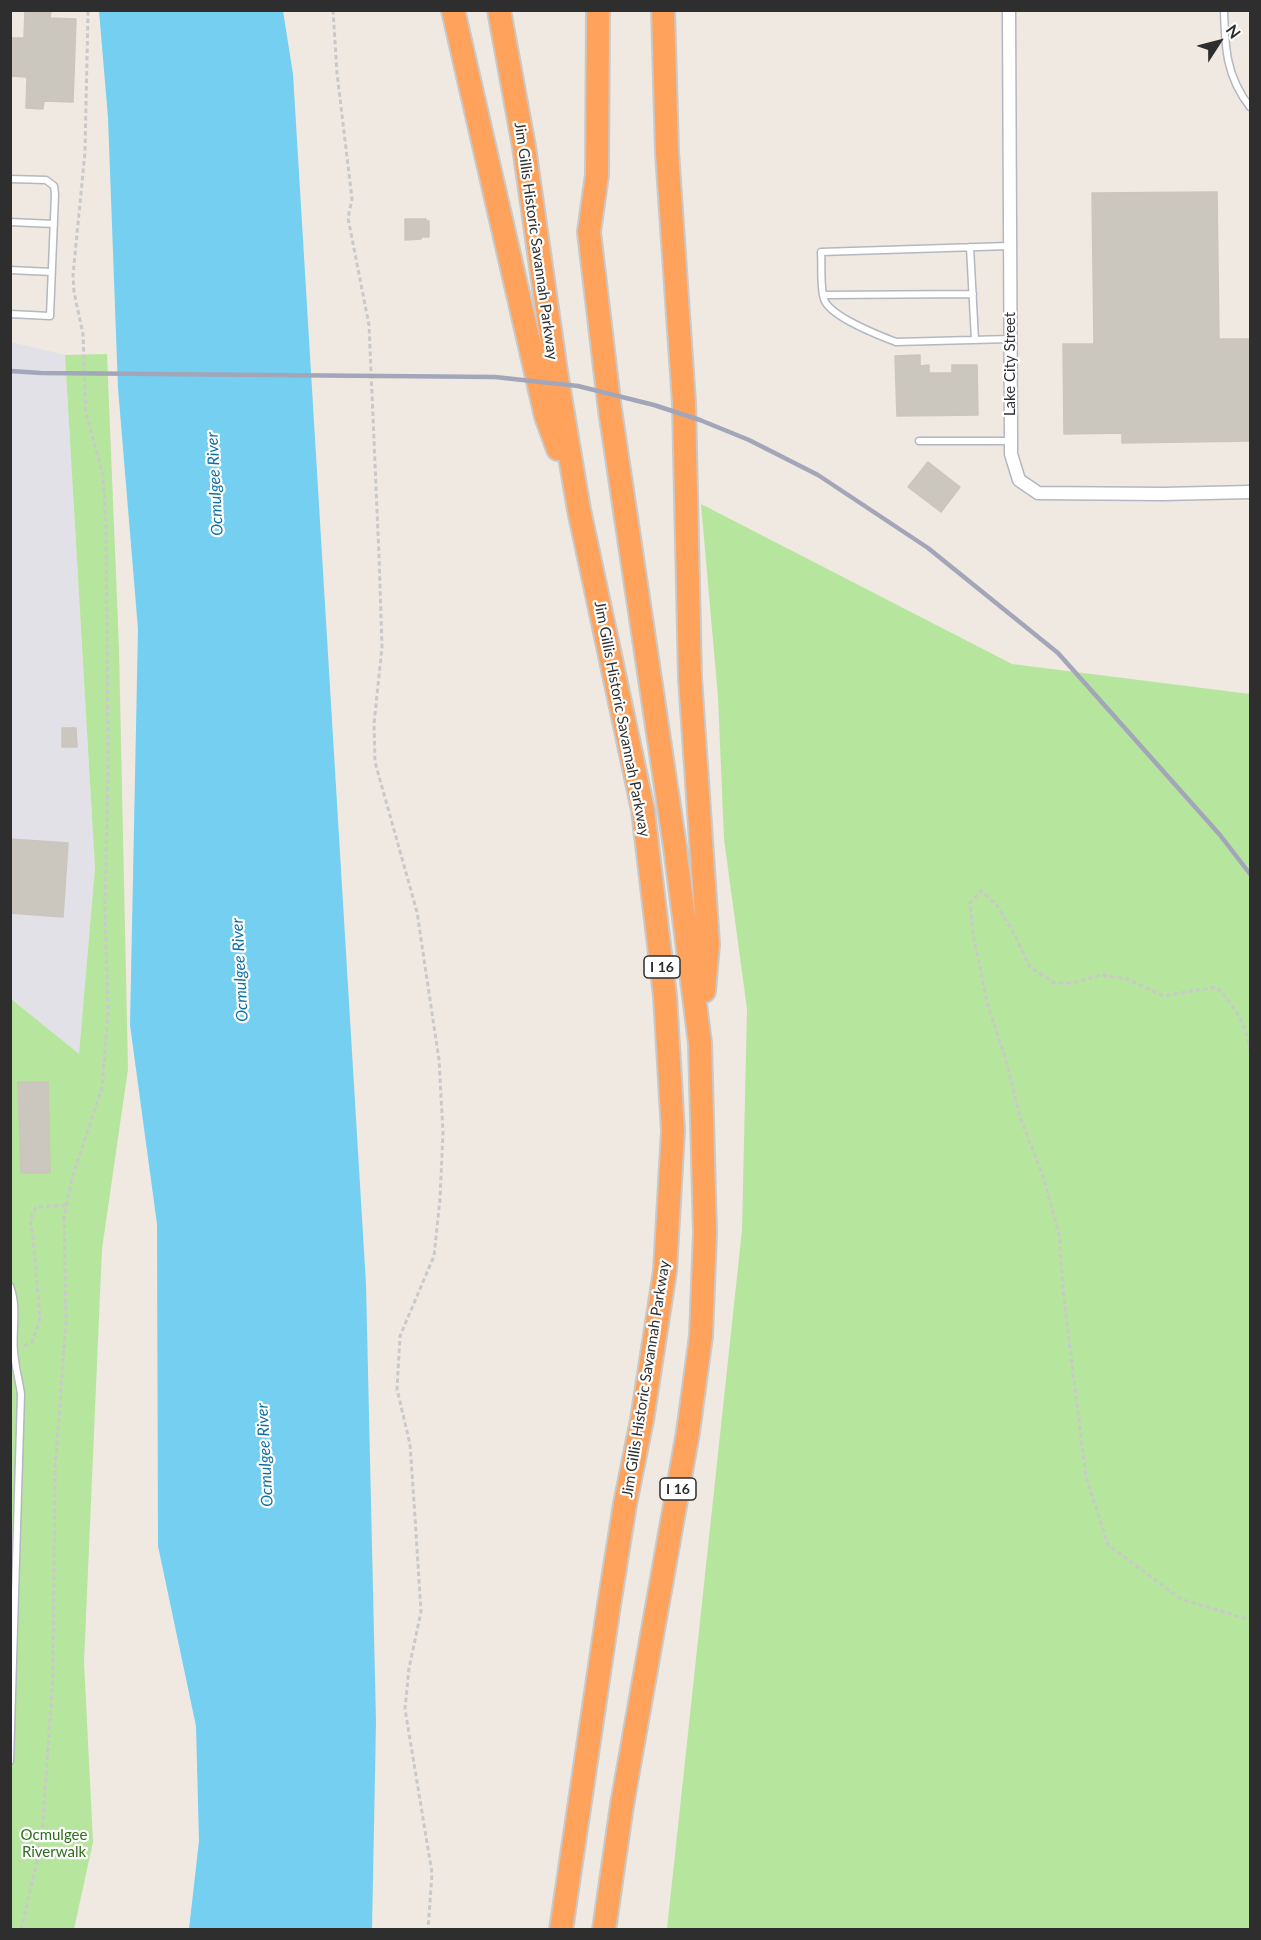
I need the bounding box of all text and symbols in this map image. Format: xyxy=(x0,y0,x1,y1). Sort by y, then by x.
north arrow xyxy=(1189,12,1249,72)
text: N xyxy=(1223,21,1245,42)
street label: Jim Gillis Historic Savannah Parkway xyxy=(510,121,562,361)
street label: Lake City Street xyxy=(1001,312,1019,416)
water label: Ocmulgee River xyxy=(203,432,227,536)
street label: Jim Gillis Historic Savannah Parkway xyxy=(590,600,654,838)
water label: Ocmulgee River xyxy=(228,918,252,1022)
road number: I 16 xyxy=(644,956,680,978)
street label: Jim Gillis Historic Savannah Parkway xyxy=(618,1259,674,1499)
water label: Ocmulgee River xyxy=(253,1403,277,1507)
road number: I 16 xyxy=(660,1478,696,1500)
park label: Ocmulgee Riverwalk xyxy=(21,1826,87,1861)

